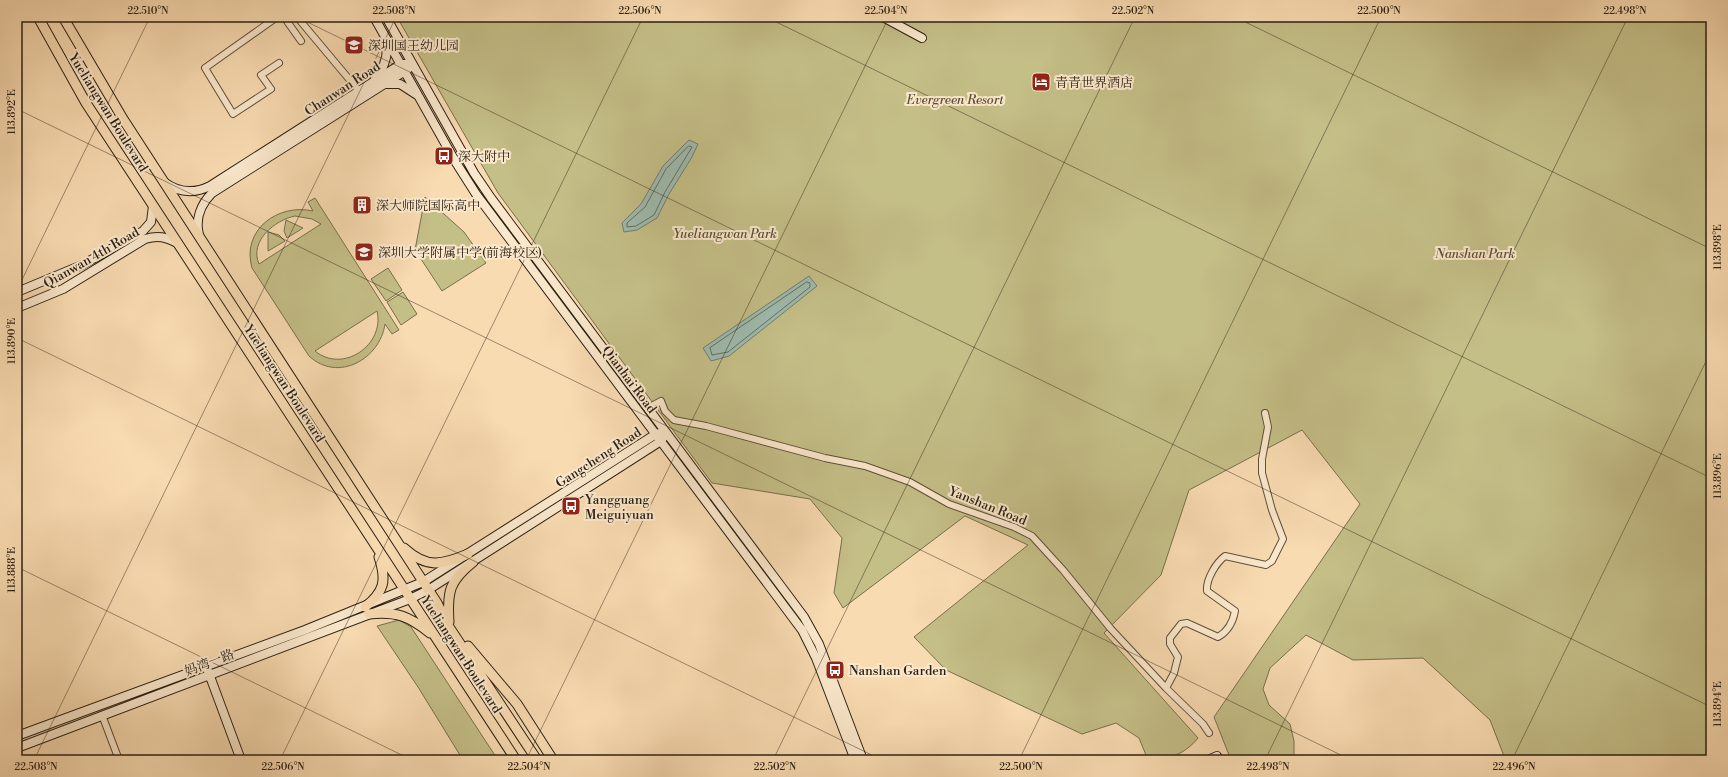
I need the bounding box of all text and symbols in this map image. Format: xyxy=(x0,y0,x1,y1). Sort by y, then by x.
text: 22.510°N xyxy=(128,5,169,17)
text: 22.508°N xyxy=(373,5,416,17)
text: 22.506°N xyxy=(619,5,662,17)
text: 22.504°N xyxy=(865,5,908,17)
text: 22.502°N xyxy=(1112,5,1155,17)
text: 22.500°N xyxy=(1357,5,1401,17)
text: 22.498°N xyxy=(1604,5,1647,17)
school or university icon: 深圳国王幼儿园 xyxy=(343,34,365,56)
place label: 深圳国王幼儿园 xyxy=(368,38,459,54)
street label: Yueliangwan Boulevard xyxy=(65,49,152,175)
street label: Chanwan Road xyxy=(302,58,384,119)
hotel icon: 青青世界酒店 xyxy=(1030,71,1052,93)
place label: 青青世界酒店 xyxy=(1055,75,1133,91)
text: 113.892°E xyxy=(6,89,18,135)
park label: Evergreen Resort xyxy=(906,92,1004,108)
bus stop icon: 深大附中 xyxy=(433,145,455,167)
place label: 深大附中 xyxy=(458,149,510,165)
building icon: 深大师院国际高中 xyxy=(351,194,373,216)
place label: 深大师院国际高中 xyxy=(376,198,480,214)
street label: Qianwan 4th Road xyxy=(41,224,143,292)
text: 113.898°E xyxy=(1712,224,1724,270)
park label: Yueliangwan Park xyxy=(673,226,777,242)
school or university icon: 深圳大学附属中学(前海校区) xyxy=(353,241,375,263)
place label: 深圳大学附属中学(前海校区) xyxy=(378,245,542,261)
park label: Nanshan Park xyxy=(1434,246,1515,262)
text: 113.890°E xyxy=(6,318,18,364)
street label: Yueliangwan Boulevard xyxy=(240,321,329,446)
street label: Qianhai Road xyxy=(599,343,660,417)
street label: Gangcheng Road xyxy=(553,424,645,491)
text: 113.896°E xyxy=(1712,453,1724,499)
street label: Yanshan Road xyxy=(945,483,1030,529)
place label: Yangguang Meiguiyuan xyxy=(584,492,654,523)
bus stop icon: Yangguang Meiguiyuan xyxy=(560,495,582,517)
text: 113.888°E xyxy=(6,547,18,593)
street label: Yueliangwan Boulevard xyxy=(417,592,506,717)
street label: 妈湾一路 xyxy=(182,646,237,680)
bus stop icon: Nanshan Garden xyxy=(824,659,846,681)
place label: Nanshan Garden xyxy=(849,663,947,679)
text: 113.894°E xyxy=(1712,681,1724,727)
text: 22.508°N xyxy=(15,761,58,773)
text: 22.506°N xyxy=(262,761,305,773)
text: 22.504°N xyxy=(508,761,551,773)
text: 22.502°N xyxy=(754,761,797,773)
text: 22.500°N xyxy=(999,761,1043,773)
text: 22.498°N xyxy=(1247,761,1290,773)
text: 22.496°N xyxy=(1493,761,1536,773)

